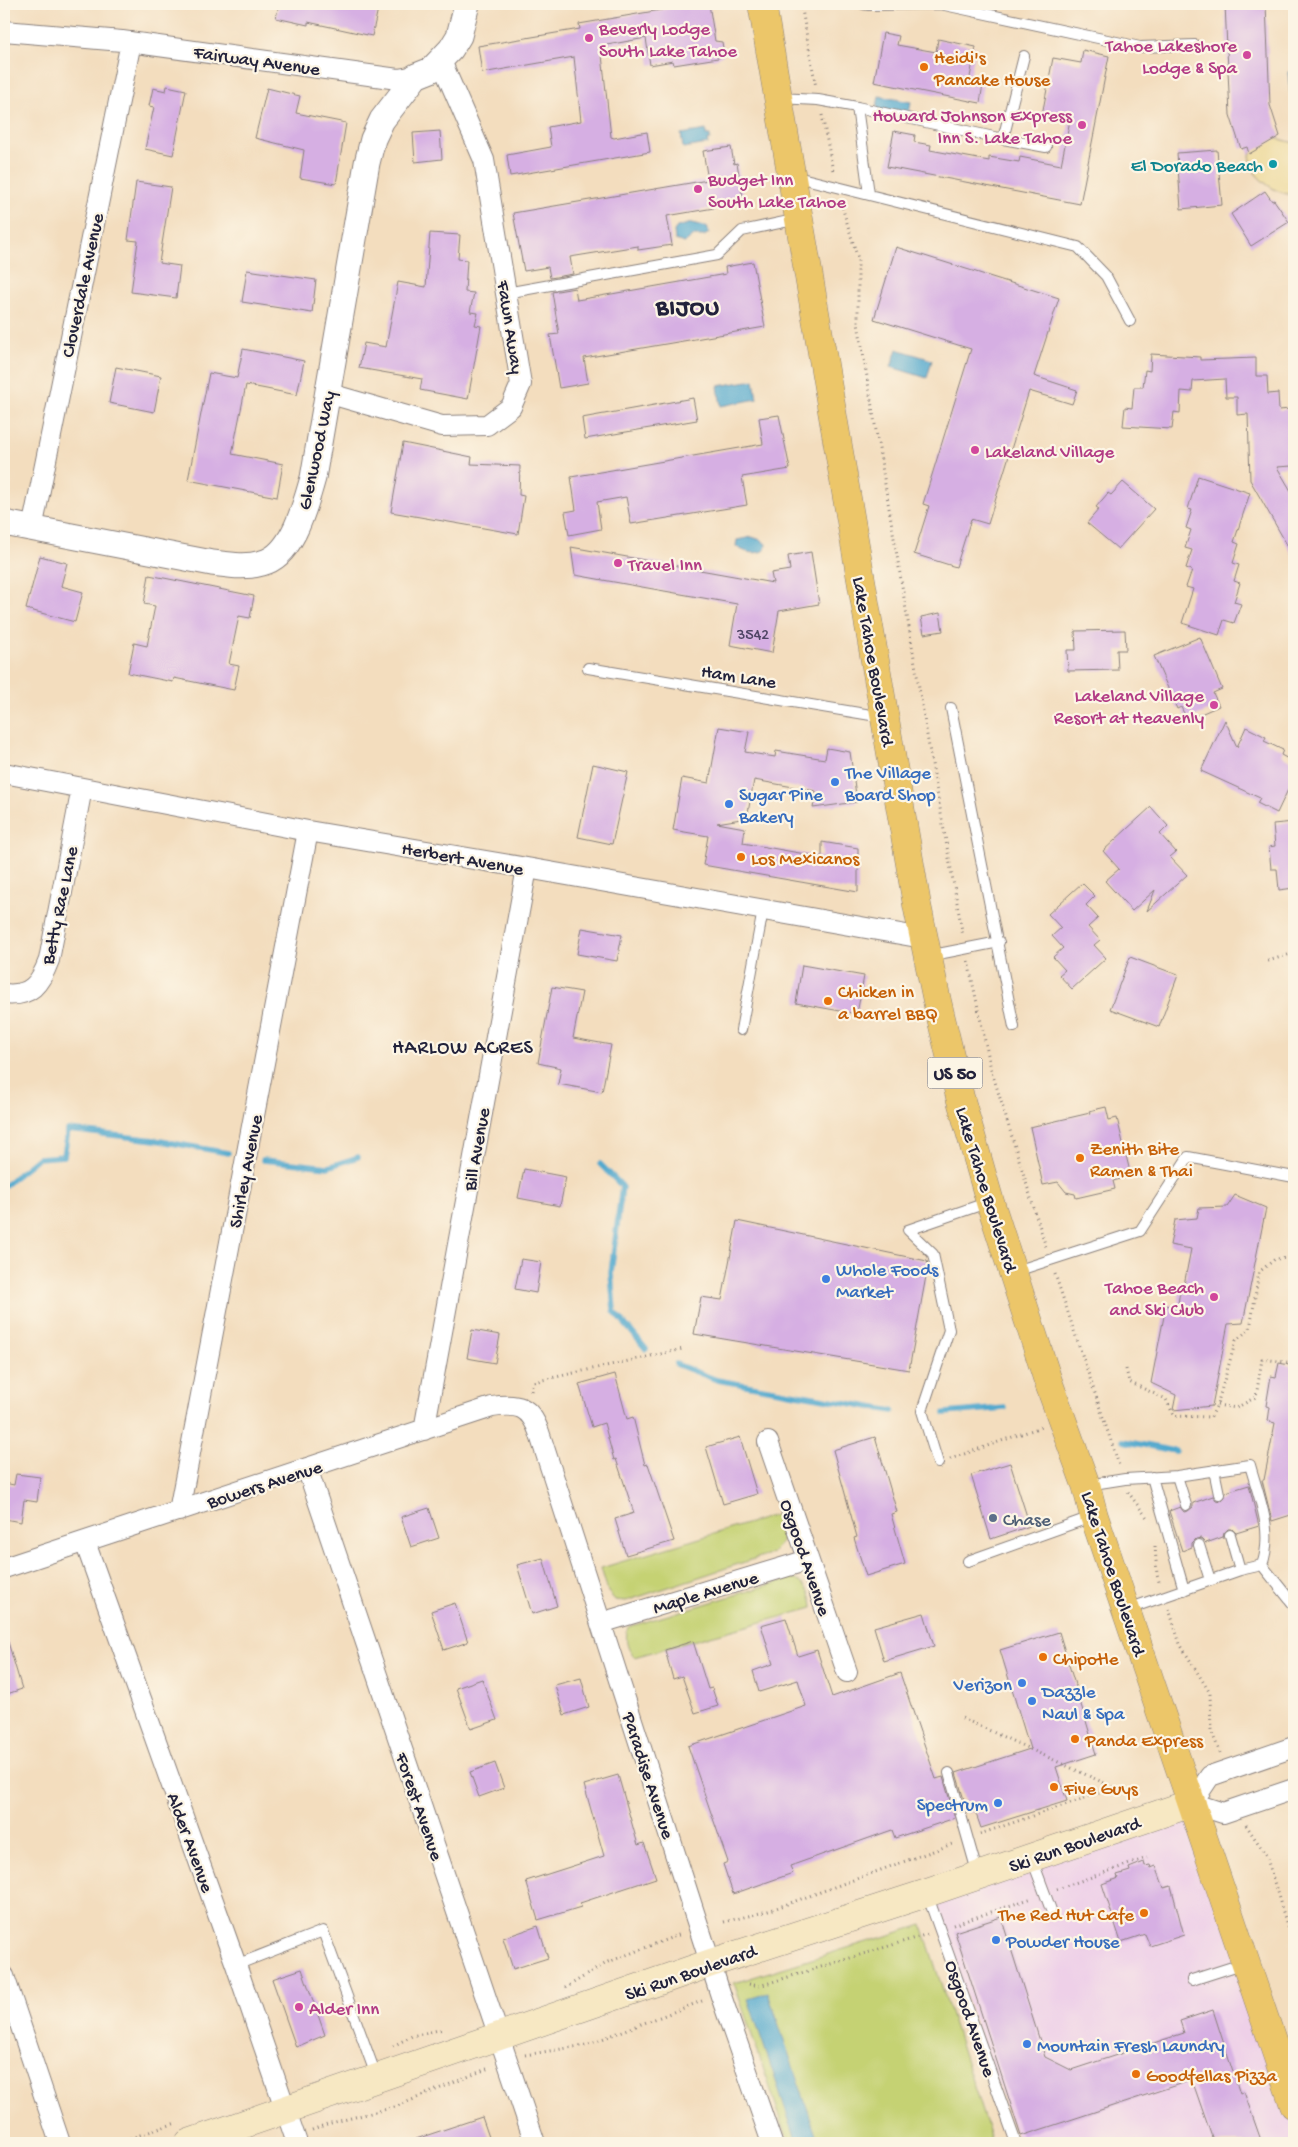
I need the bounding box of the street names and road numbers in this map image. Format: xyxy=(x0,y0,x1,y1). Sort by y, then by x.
street label: Fairway Avenue xyxy=(191,42,321,83)
street label: Cloverdale Avenue xyxy=(58,211,111,360)
street label: Fawn Away xyxy=(490,278,527,377)
street label: Glenwood Way xyxy=(295,388,342,512)
street label: Lake Tahoe Boulevard xyxy=(845,575,898,750)
street label: Ham Lane xyxy=(699,661,778,696)
street label: Herbert Avenue xyxy=(400,838,525,883)
street label: Betty Rae Lane xyxy=(37,844,85,968)
road number: US 50 xyxy=(928,1058,982,1088)
street label: Lake Tahoe Boulevard xyxy=(949,1105,1021,1277)
street label: Bill Avenue xyxy=(460,1106,497,1194)
street label: Shirley Avenue xyxy=(225,1113,270,1230)
street label: Bowers Avenue xyxy=(204,1457,326,1516)
street label: Lake Tahoe Boulevard xyxy=(1074,1489,1150,1661)
street label: Osgood Avenue xyxy=(773,1497,834,1620)
street label: Maple Avenue xyxy=(651,1567,762,1621)
street label: Paradise Avenue xyxy=(615,1709,678,1843)
street label: Forest Avenue xyxy=(388,1749,447,1864)
street label: Alder Avenue xyxy=(160,1790,217,1896)
street label: Ski Run Boulevard xyxy=(1006,1812,1146,1880)
street label: Ski Run Boulevard xyxy=(622,1940,762,2008)
street label: Osgood Avenue xyxy=(938,1958,999,2081)

